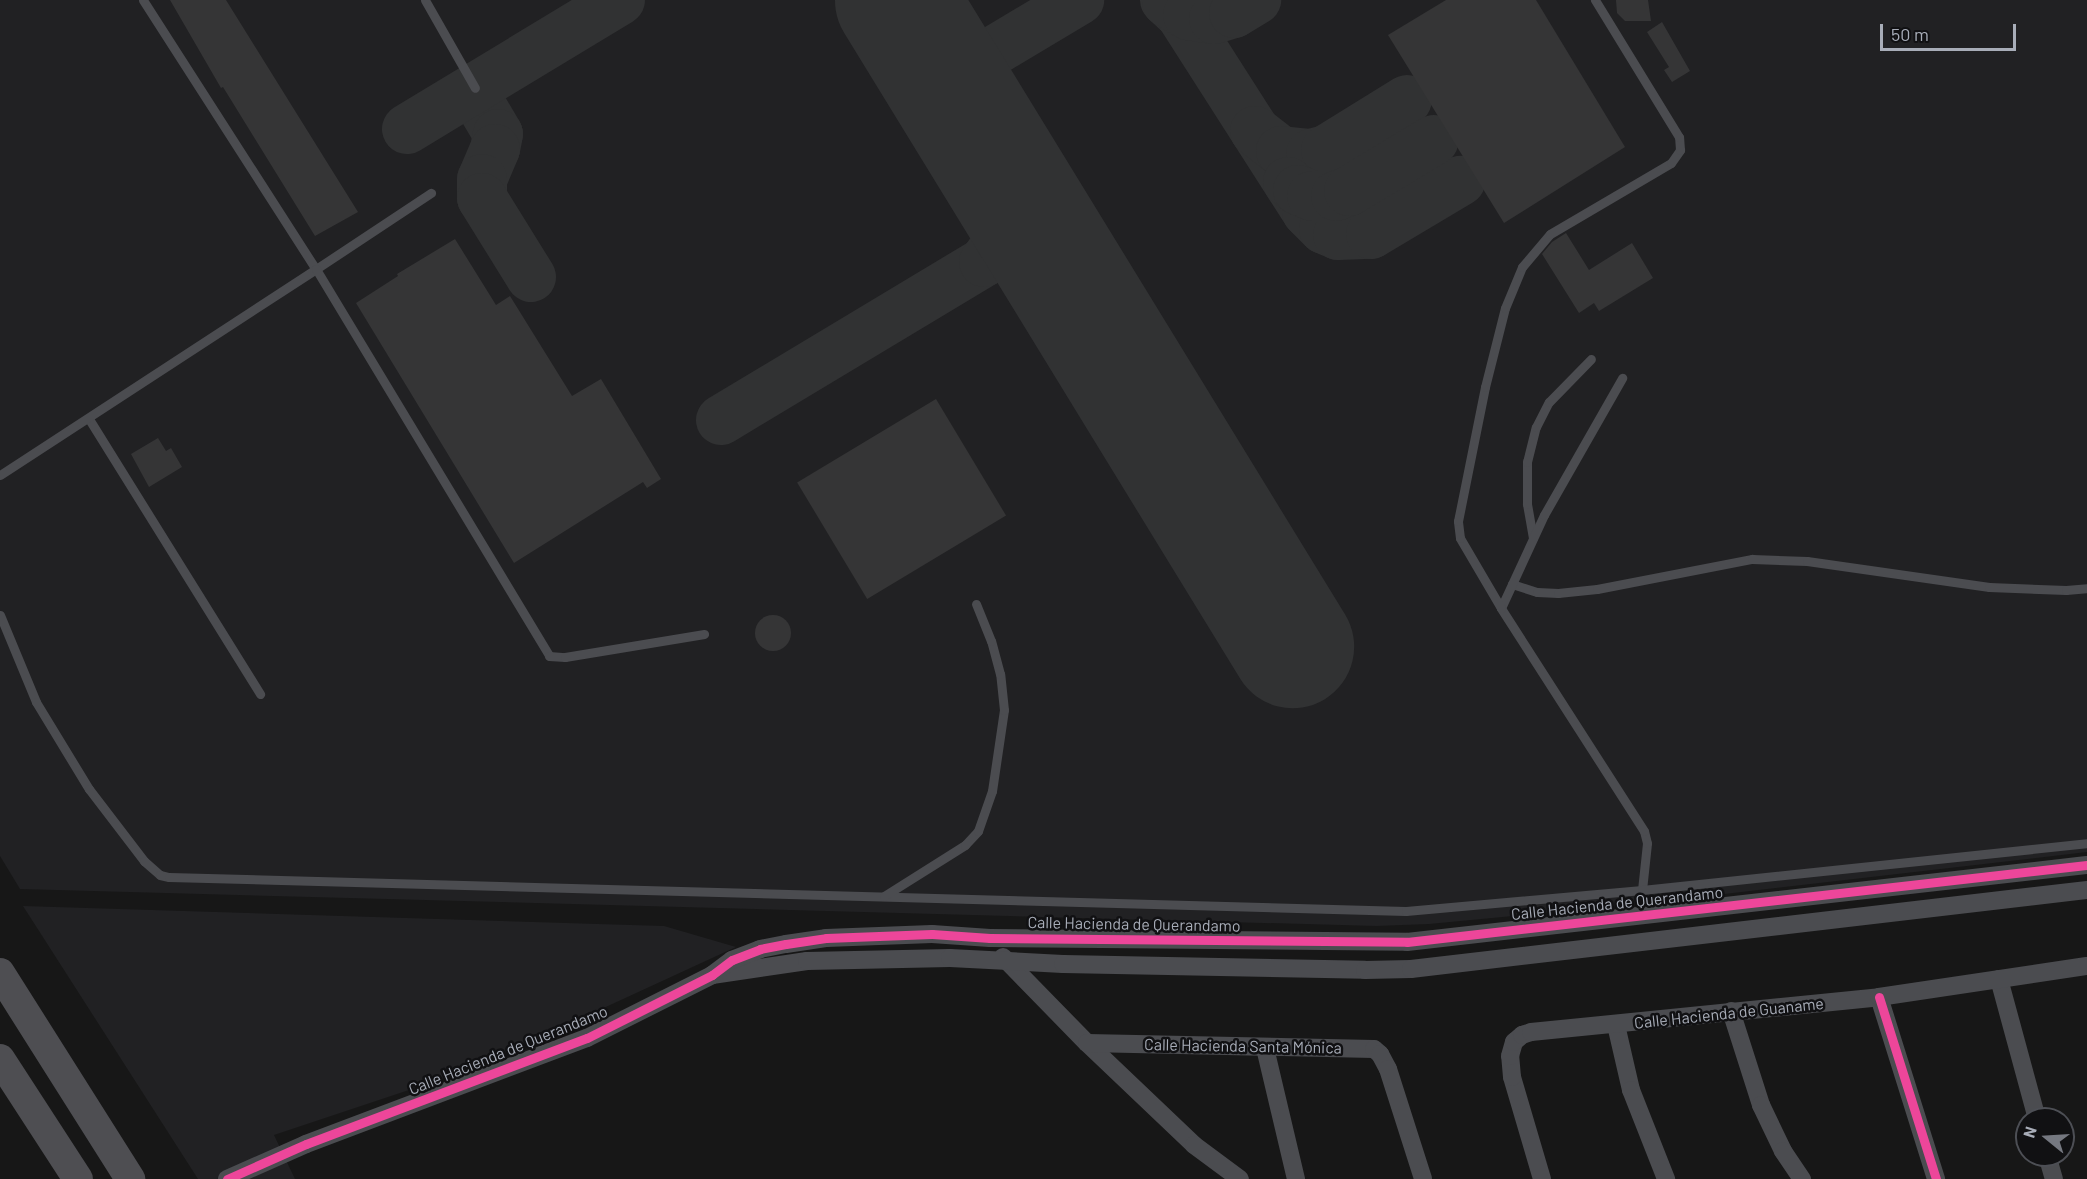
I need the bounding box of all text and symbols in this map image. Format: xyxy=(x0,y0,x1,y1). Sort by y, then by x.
scale bar xyxy=(1883,12,2020,50)
text: 50 m xyxy=(1891,23,1929,45)
street label: Calle Hacienda de Querandamo xyxy=(1510,882,1724,924)
street label: Calle Hacienda de Querandamo xyxy=(1027,913,1241,935)
street label: Calle Hacienda de Guaname xyxy=(1633,993,1825,1033)
street label: Calle Hacienda de Querandamo xyxy=(406,1001,610,1099)
street label: Calle Hacienda Santa Mónica xyxy=(1144,1035,1342,1057)
north arrow xyxy=(2015,1107,2075,1167)
text: N xyxy=(2019,1124,2040,1140)

